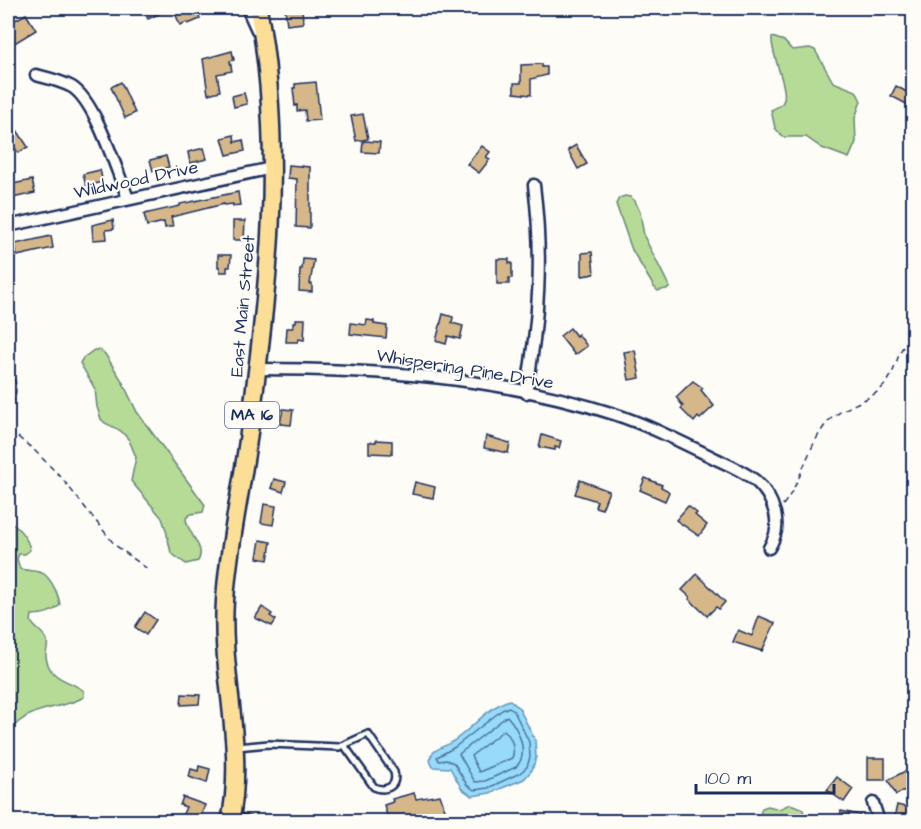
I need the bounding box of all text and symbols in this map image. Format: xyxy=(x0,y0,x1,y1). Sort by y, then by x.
street label: Wildwood Drive xyxy=(72,155,201,205)
street label: East Main Street xyxy=(224,234,262,378)
street label: Whispering Pine Drive xyxy=(374,343,556,396)
road number: MA 16 xyxy=(225,402,279,428)
scale bar xyxy=(696,757,834,795)
text: 100 m xyxy=(705,766,751,791)

